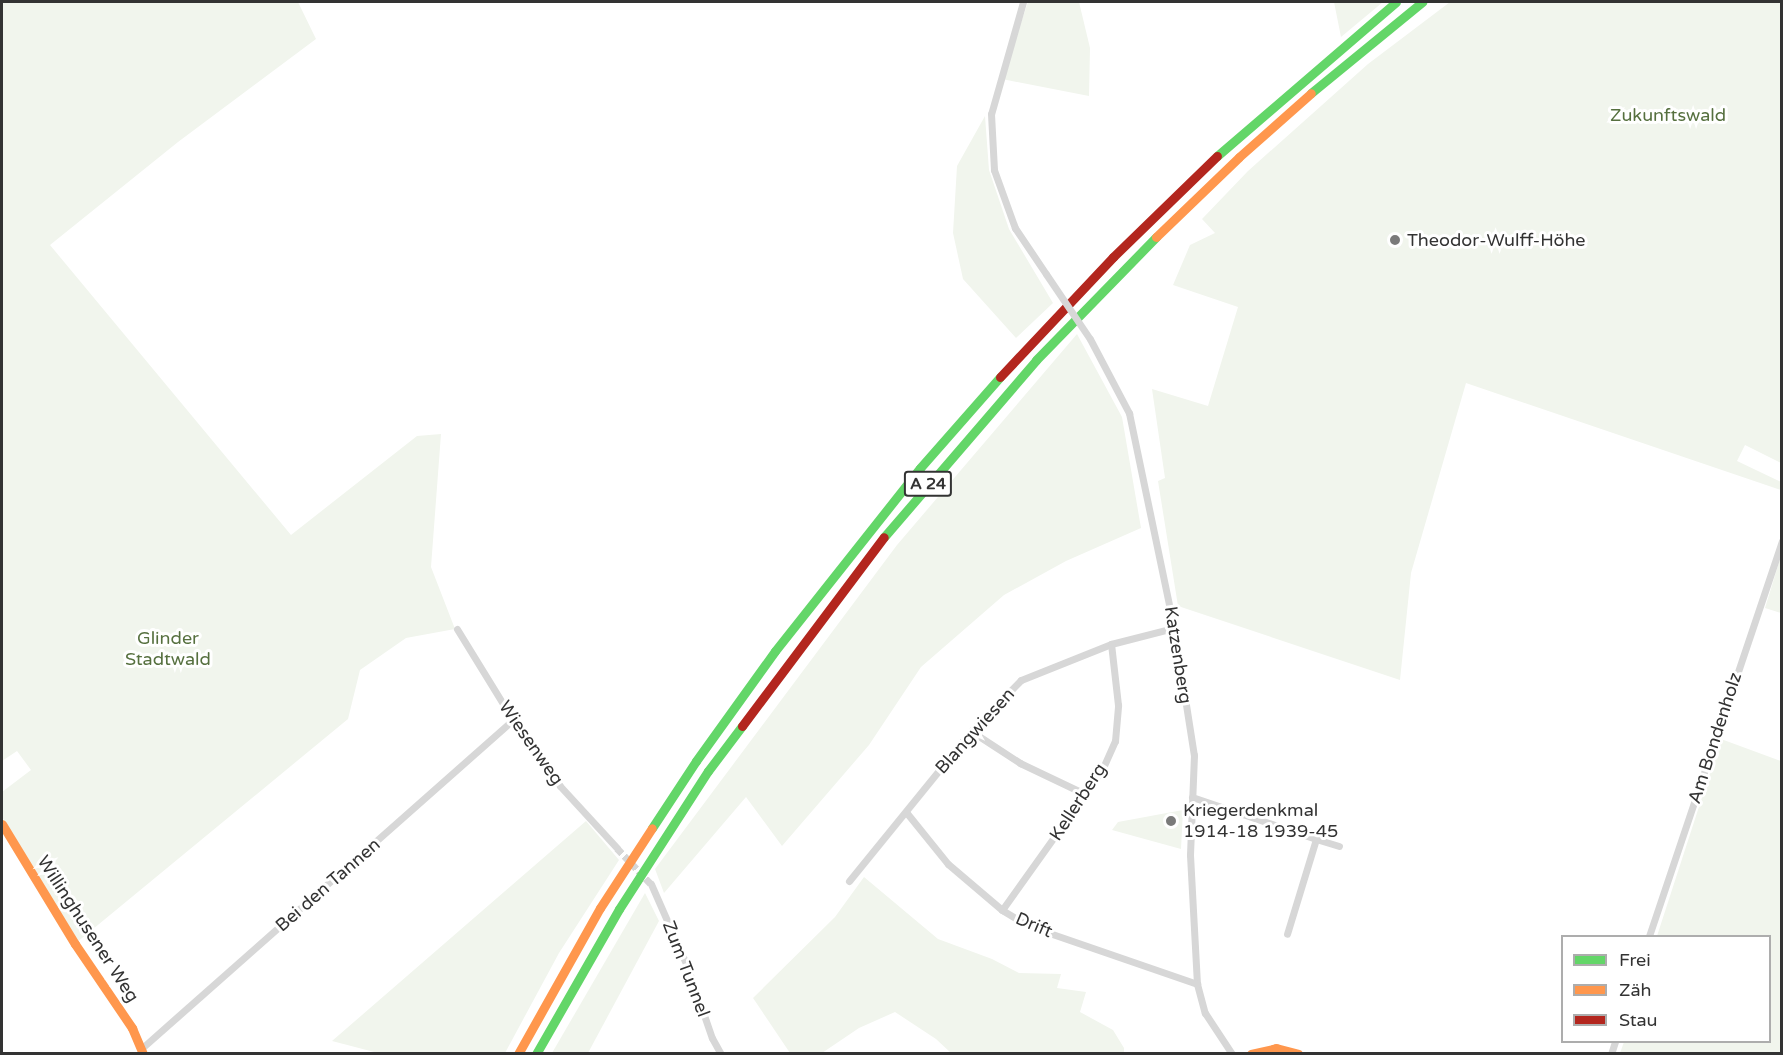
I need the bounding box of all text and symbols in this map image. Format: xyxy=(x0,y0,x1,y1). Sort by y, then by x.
park label: Zukunftswald xyxy=(1610,104,1726,126)
place label: Theodor-Wulff-Höhe xyxy=(1407,229,1586,251)
marker: Theodor-Wulff-Höhe xyxy=(1388,233,1402,247)
road number: A 24 xyxy=(902,471,954,497)
street label: Katzenberg xyxy=(1160,605,1196,705)
park label: Glinder Stadtwald xyxy=(125,628,211,670)
street label: Am Bondenholz xyxy=(1684,670,1746,806)
street label: Blangwiesen xyxy=(931,684,1019,778)
street label: Wiesenweg xyxy=(494,697,568,789)
street label: Kellerberg xyxy=(1045,759,1111,845)
place label: Kriegerdenkmal 1914-18 1939-45 xyxy=(1183,800,1338,842)
marker: Kriegerdenkmal 1914-18 1939-45 xyxy=(1164,814,1178,828)
street label: Bei den Tannen xyxy=(271,834,385,936)
street label: Willinghusener Weg xyxy=(32,852,144,1006)
street label: Drift xyxy=(1012,908,1056,942)
street label: Zum Tunnel xyxy=(658,918,714,1020)
legend xyxy=(1561,935,1771,1043)
text: Frei xyxy=(1619,949,1651,971)
text: Zäh xyxy=(1619,979,1652,1001)
text: Stau xyxy=(1619,1009,1658,1031)

